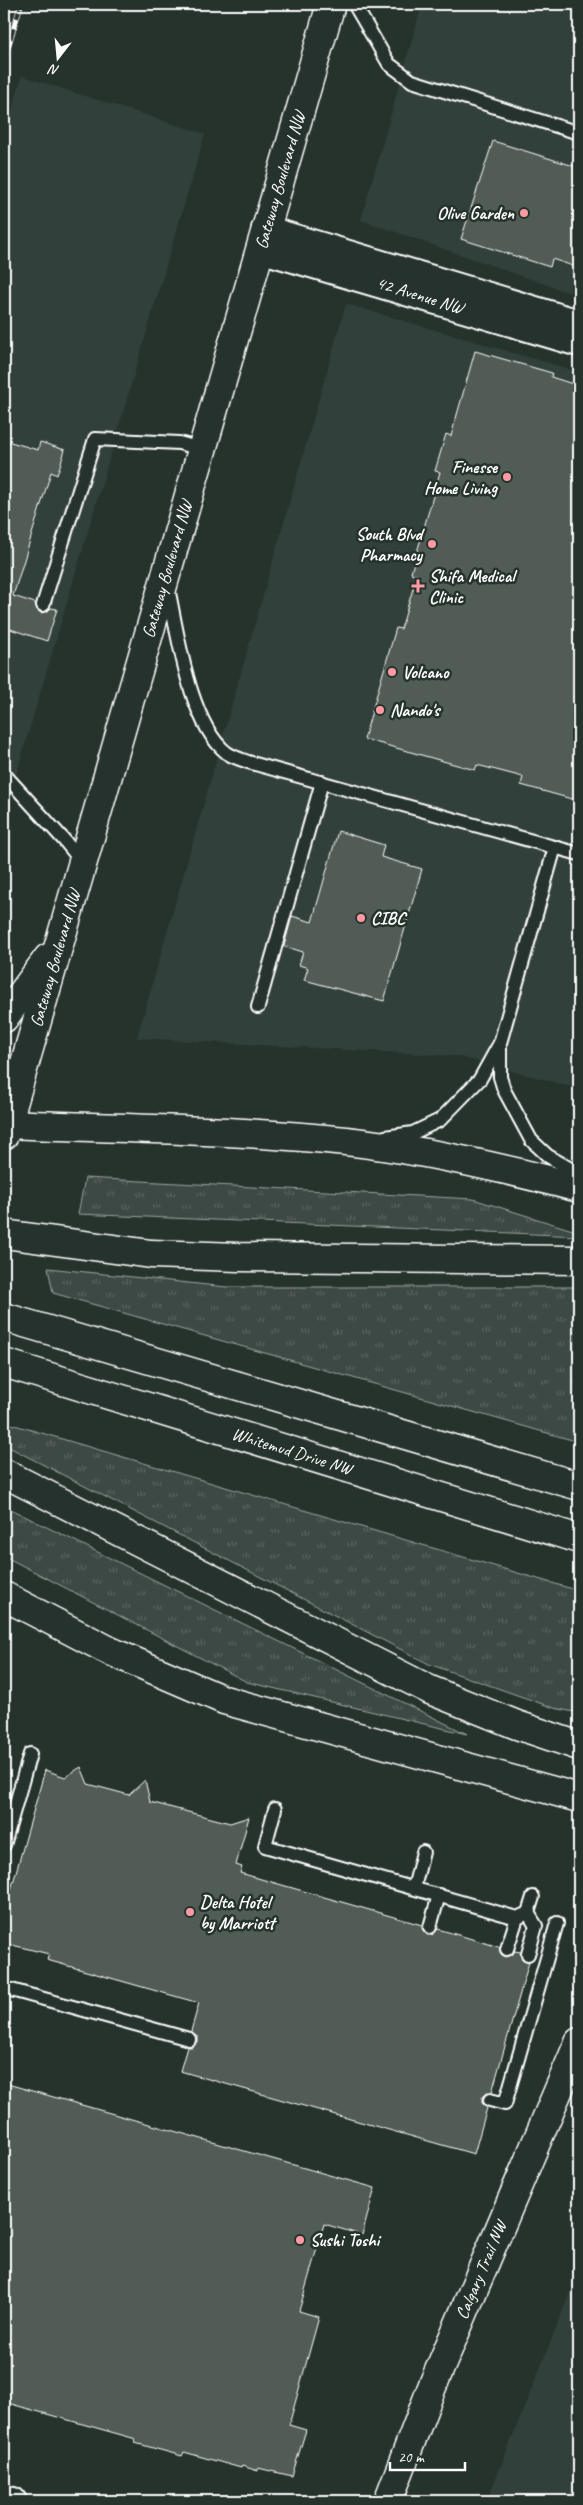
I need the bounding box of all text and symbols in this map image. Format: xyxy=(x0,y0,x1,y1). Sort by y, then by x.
north arrow xyxy=(32,32,82,82)
text: N xyxy=(46,60,61,79)
street label: Gateway Boulevard NW xyxy=(250,107,311,251)
place label: Olive Garden xyxy=(437,202,515,224)
marker: Olive Garden xyxy=(518,207,530,219)
street label: 42 Avenue NW xyxy=(374,271,468,319)
place label: Finesse Home Living xyxy=(424,456,499,499)
marker: Finesse Home Living xyxy=(501,471,513,483)
street label: Gateway Boulevard NW xyxy=(137,496,198,640)
place label: South Blvd Pharmacy xyxy=(356,523,426,566)
marker: South Blvd Pharmacy xyxy=(426,538,438,550)
place label: Shifa Medical Clinic xyxy=(429,565,518,608)
marker: Shifa Medical Clinic xyxy=(411,579,425,593)
place label: Volcano xyxy=(402,661,450,683)
marker: Volcano xyxy=(386,666,398,678)
place label: Nando's xyxy=(390,699,441,721)
marker: Nando's xyxy=(374,704,386,716)
street label: Gateway Boulevard NW xyxy=(25,885,86,1029)
place label: CIBC xyxy=(371,907,408,929)
marker: CIBC xyxy=(355,912,367,924)
street label: Whitemud Drive NW xyxy=(229,1422,357,1480)
place label: Delta Hotel by Marriott xyxy=(200,1891,278,1934)
marker: Delta Hotel by Marriott xyxy=(184,1906,196,1918)
street label: Calgary Trail NW xyxy=(450,2216,512,2323)
place label: Sushi Toshi xyxy=(310,2229,382,2251)
marker: Sushi Toshi xyxy=(294,2234,306,2246)
scale bar xyxy=(390,2440,466,2472)
text: 20 m xyxy=(398,2448,425,2467)

